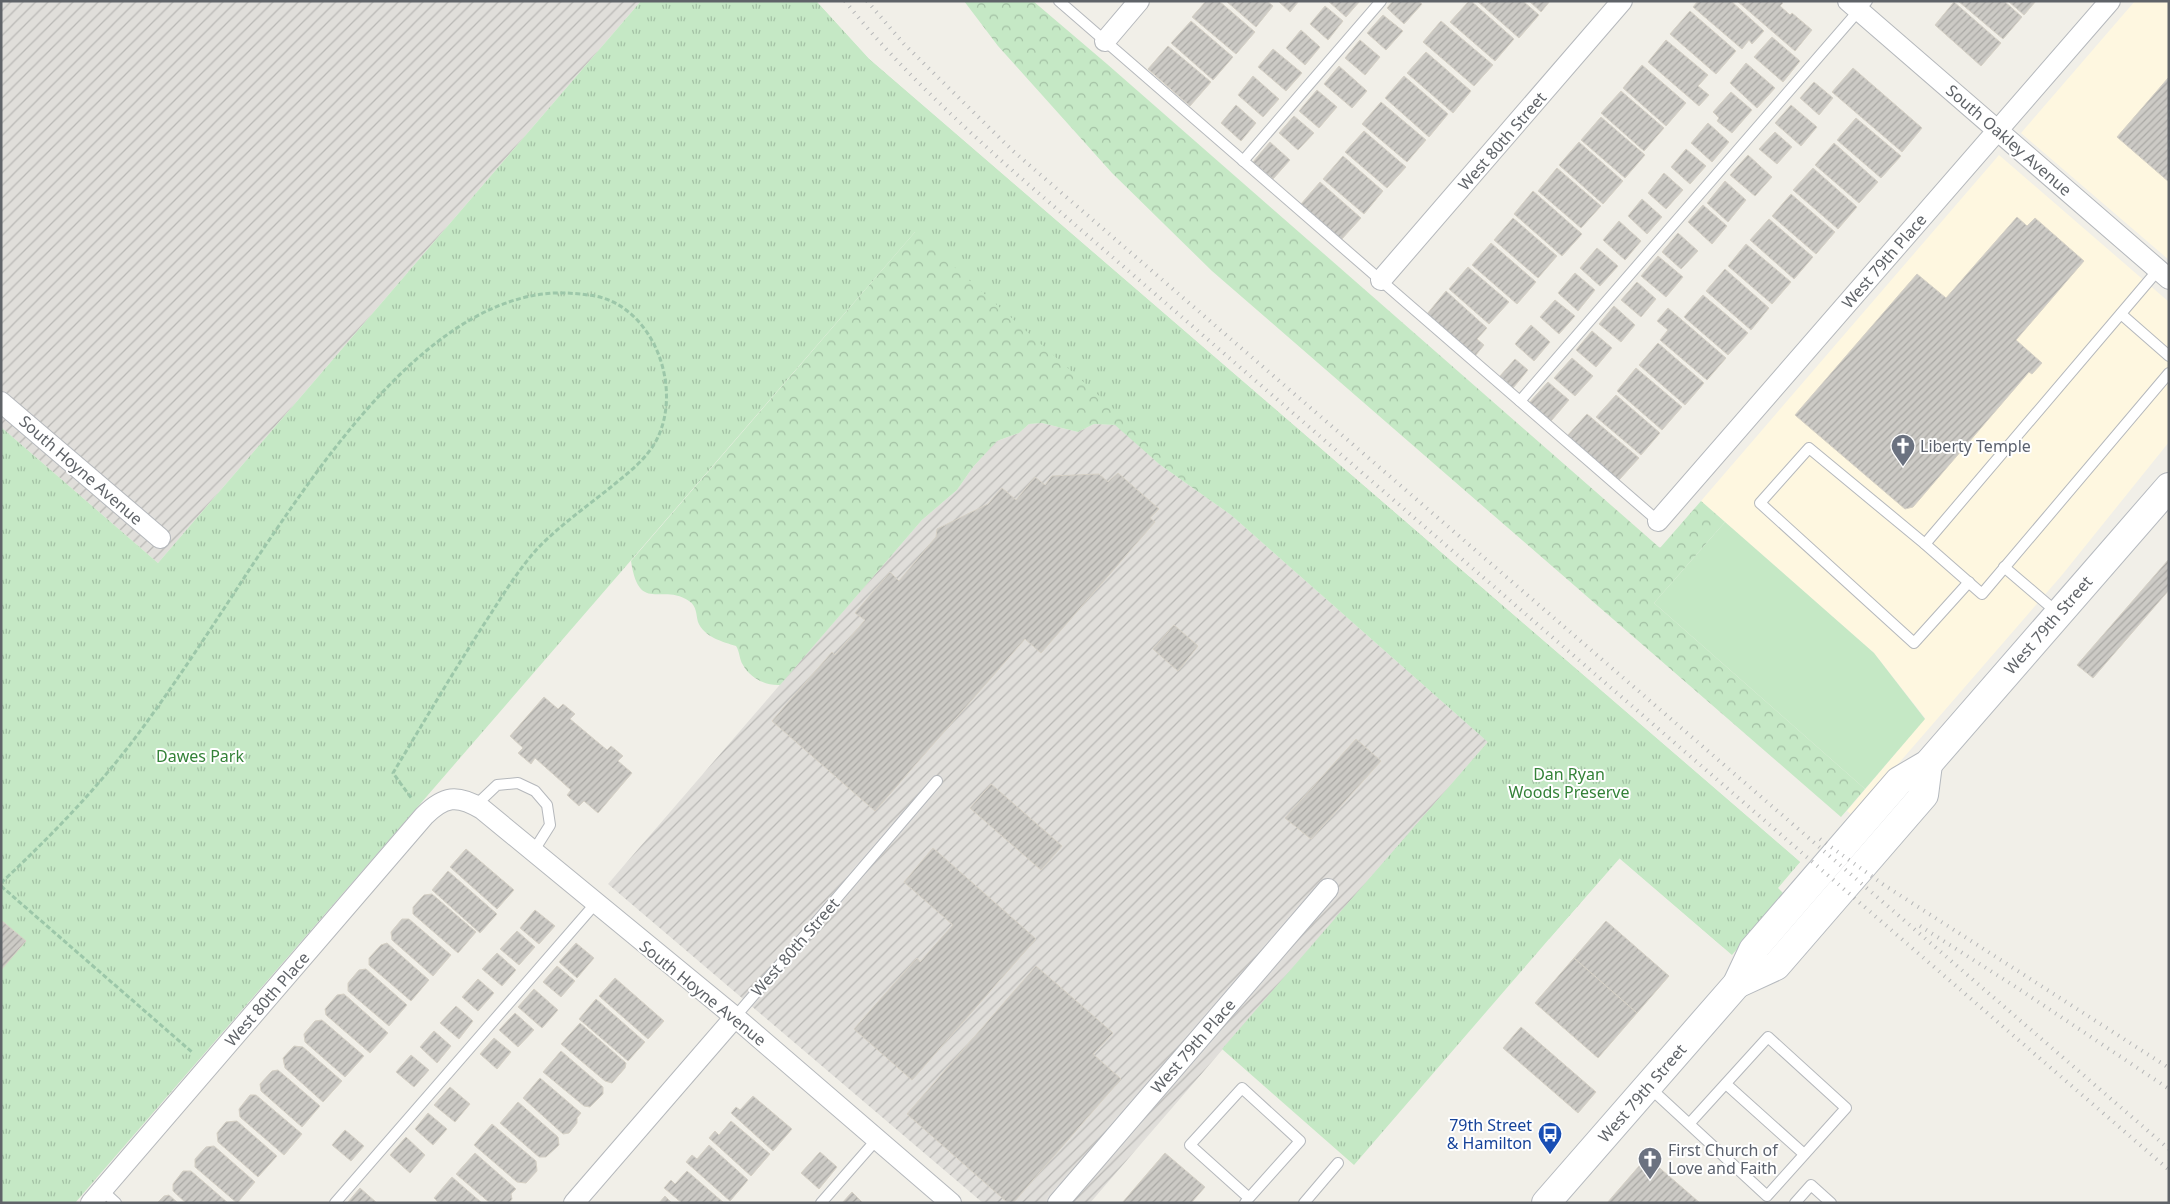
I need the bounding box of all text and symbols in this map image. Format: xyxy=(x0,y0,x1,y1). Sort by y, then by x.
street label: South Oakley Avenue xyxy=(1942,79,2076,201)
street label: West 80th Street xyxy=(1453,87,1551,195)
street label: West 79th Place xyxy=(1837,209,1931,313)
street label: South Hoyne Avenue xyxy=(15,410,147,530)
church icon: Liberty Temple xyxy=(1890,433,1916,467)
place label: Liberty Temple xyxy=(1920,435,2031,457)
street label: West 79th Street xyxy=(1999,571,2097,679)
park label: Dawes Park xyxy=(156,745,244,767)
park label: Dan Ryan Woods Preserve xyxy=(1508,763,1630,803)
street label: West 80th Street xyxy=(746,893,844,1001)
street label: South Hoyne Avenue xyxy=(635,935,771,1051)
street label: West 80th Place xyxy=(220,947,314,1051)
street label: West 79th Place xyxy=(1146,994,1240,1098)
street label: West 79th Street xyxy=(1593,1039,1691,1147)
place label: 79th Street & Hamilton xyxy=(1447,1114,1532,1154)
bus stop icon: 79th Street & Hamilton xyxy=(1537,1121,1563,1155)
place label: First Church of Love and Faith xyxy=(1668,1139,1779,1179)
church icon: First Church of Love and Faith xyxy=(1637,1146,1663,1180)

